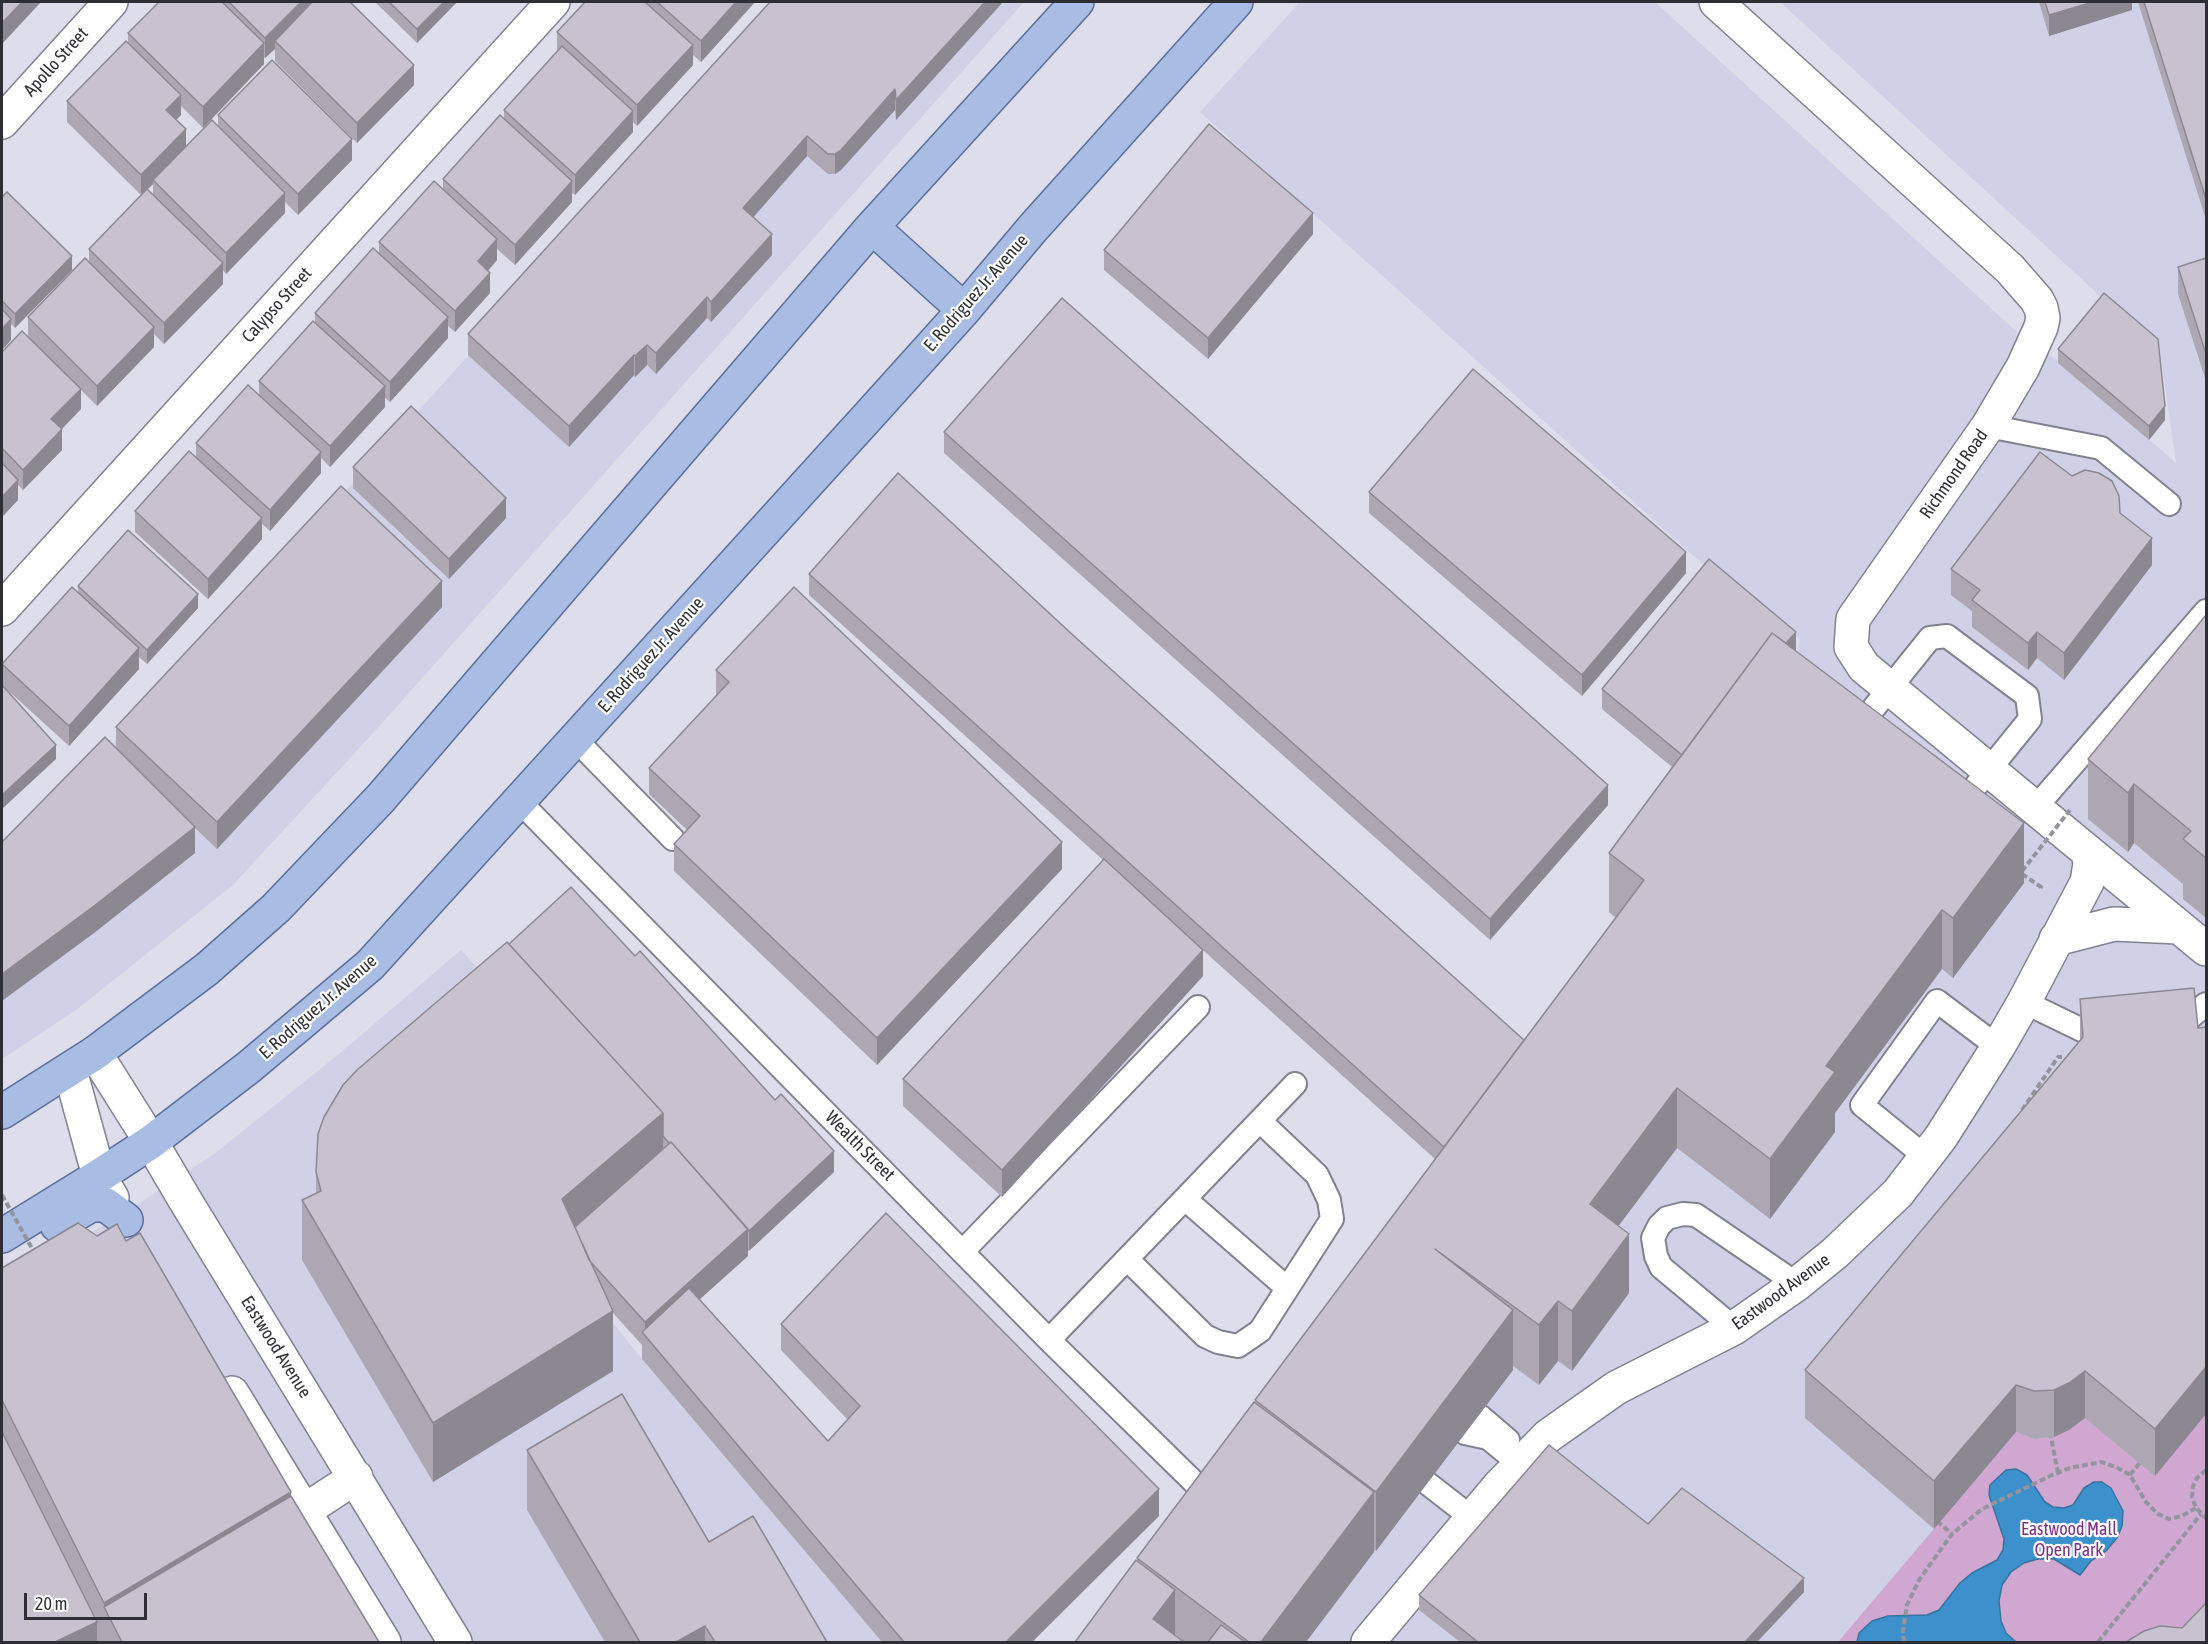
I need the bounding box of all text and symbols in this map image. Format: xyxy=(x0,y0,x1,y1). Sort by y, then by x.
street label: Apollo Street xyxy=(19,23,93,101)
street label: E. Rodriguez Jr. Avenue xyxy=(919,230,1033,356)
street label: Calypso Street xyxy=(238,263,316,347)
street label: Richmond Road xyxy=(1915,425,1993,523)
street label: E. Rodriguez Jr. Avenue xyxy=(593,593,709,717)
street label: E. Rodriguez Jr. Avenue xyxy=(255,950,381,1064)
street label: Wealth Street xyxy=(821,1107,899,1185)
street label: Eastwood Avenue xyxy=(1728,1249,1834,1335)
street label: Eastwood Avenue xyxy=(236,1292,316,1402)
park label: Eastwood Mall Open Park xyxy=(2021,1518,2117,1561)
scale bar xyxy=(27,1581,150,1619)
text: 20 m xyxy=(35,1593,67,1614)

